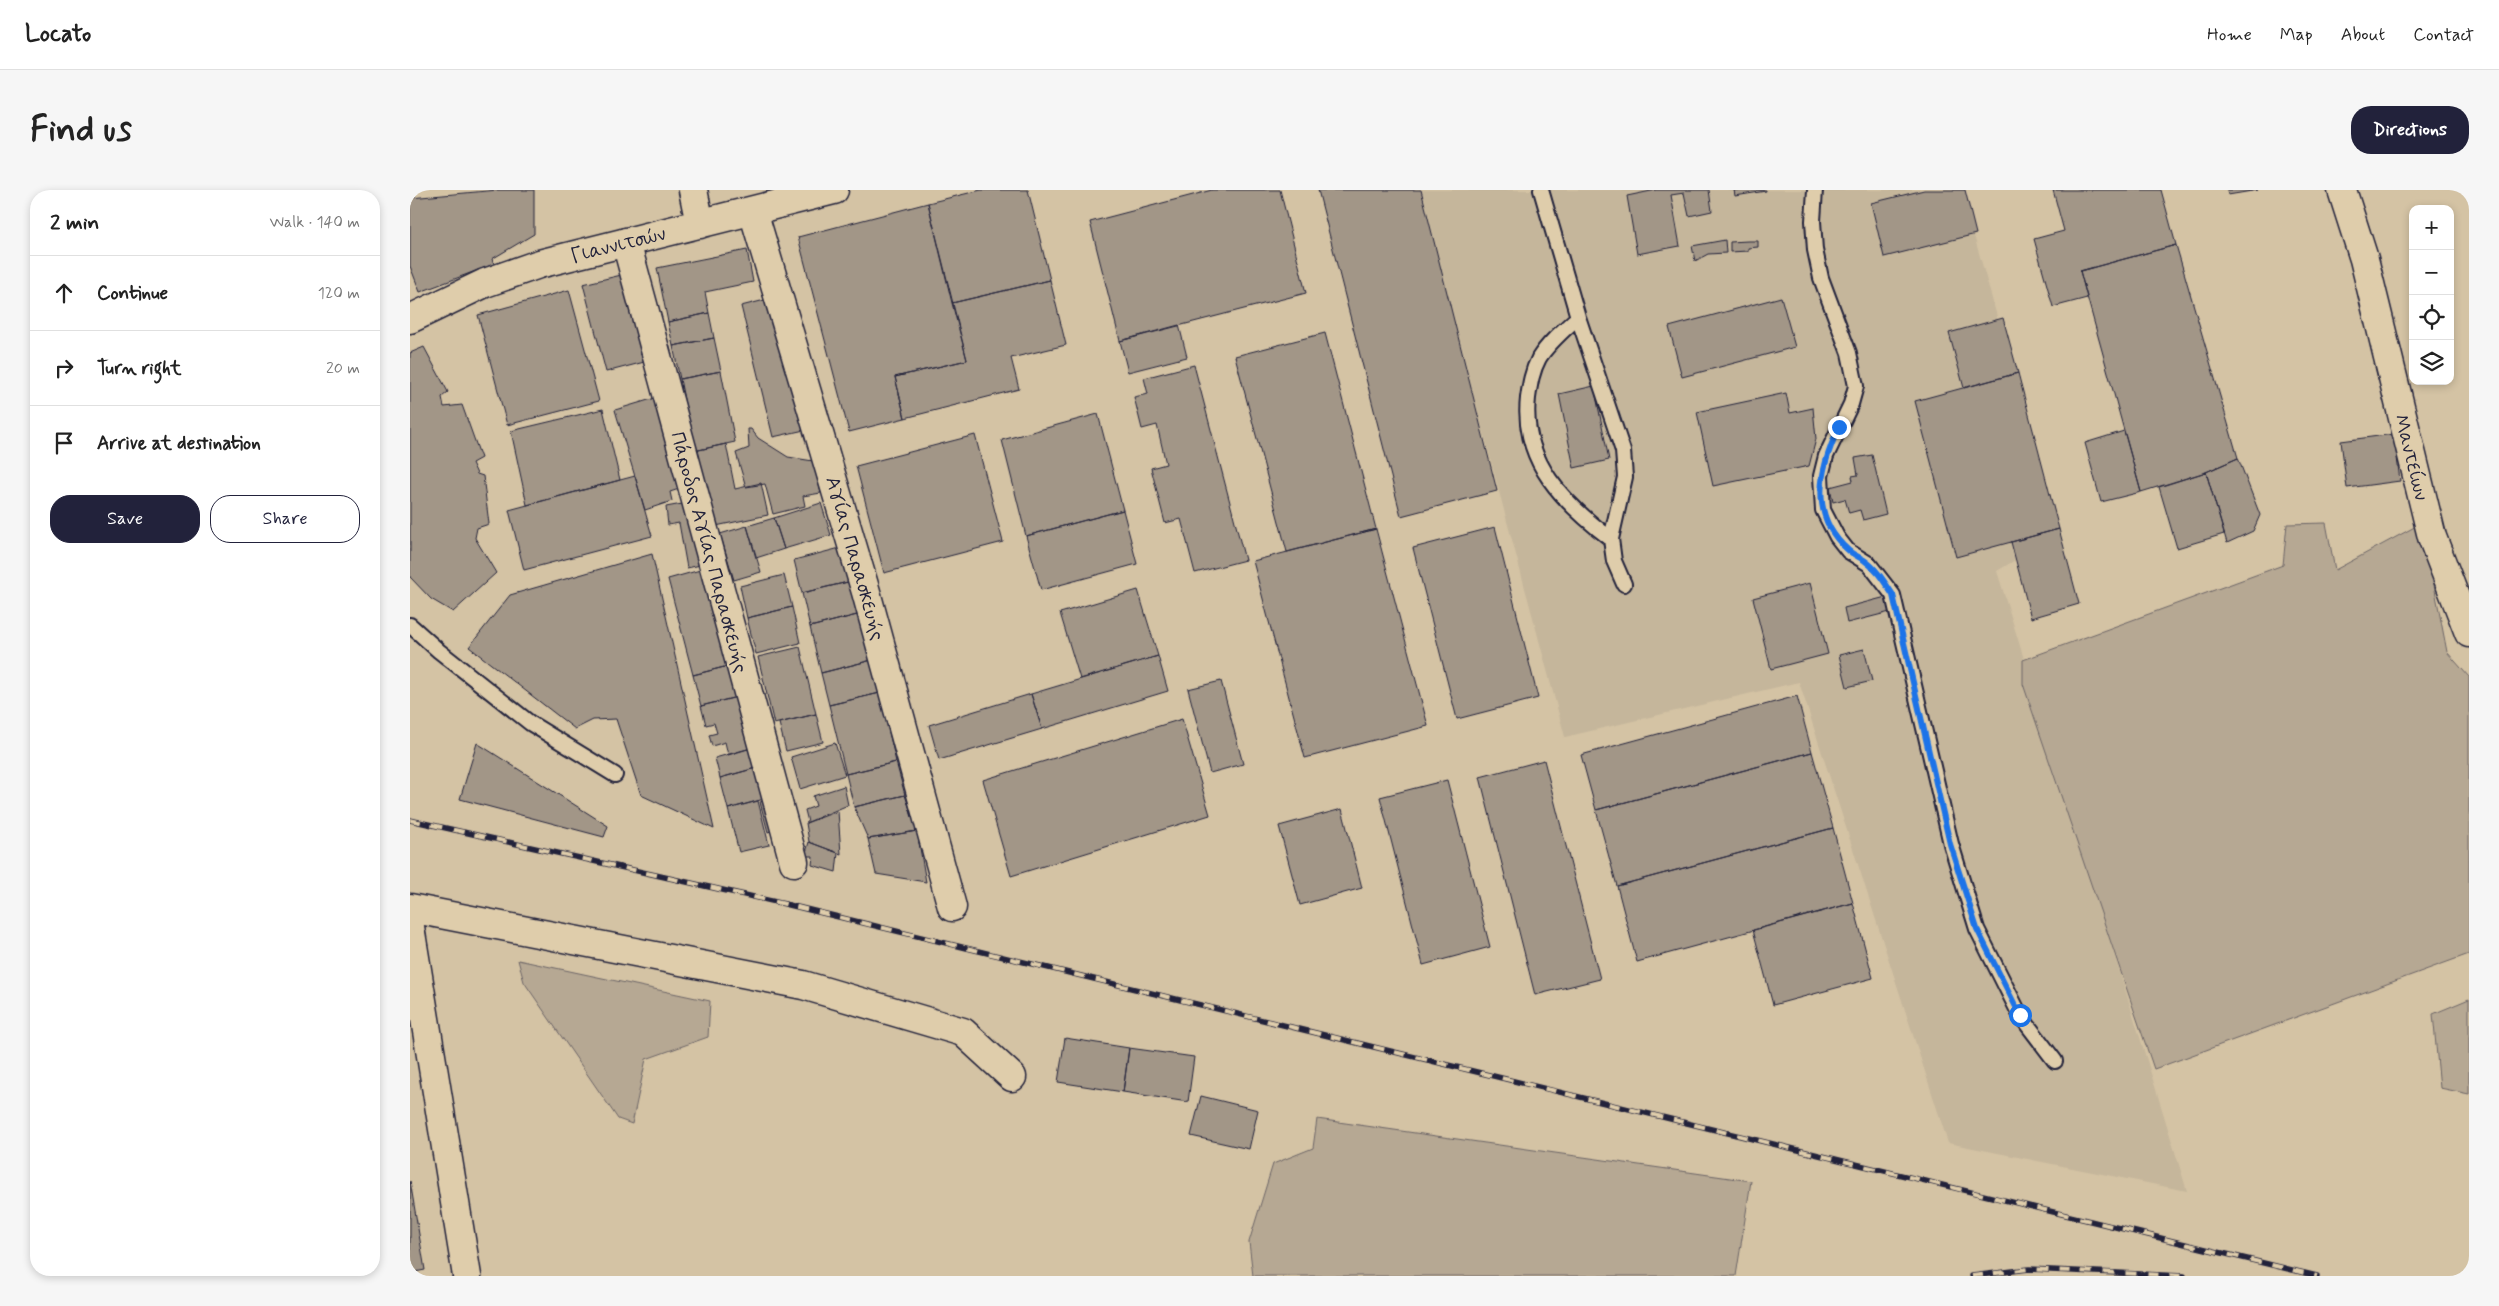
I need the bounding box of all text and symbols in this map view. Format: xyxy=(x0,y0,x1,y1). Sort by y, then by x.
text: Locato xyxy=(25,19,91,50)
text: Home xyxy=(2207,23,2252,47)
text: Map xyxy=(2280,23,2313,47)
text: About xyxy=(2341,23,2385,47)
text: Contact xyxy=(2413,23,2474,47)
button: Directions xyxy=(2351,106,2469,154)
text: Find us xyxy=(30,107,132,153)
map controls xyxy=(2409,205,2454,385)
button: + xyxy=(2409,205,2454,250)
text: 2 min xyxy=(50,209,99,237)
text: Walk · 140 m xyxy=(270,212,360,233)
street label: Γιαννιτσών xyxy=(568,221,669,270)
button: − xyxy=(2409,250,2454,295)
icon: ahead xyxy=(50,279,78,307)
text: Continue xyxy=(97,281,168,306)
text: 120 m xyxy=(318,283,360,304)
button: locate xyxy=(2409,295,2454,340)
button: layers xyxy=(2409,340,2454,385)
icon: right xyxy=(50,354,78,382)
text: Turn right xyxy=(97,356,181,381)
text: 20 m xyxy=(326,358,360,379)
street label: Μαντείων xyxy=(2387,411,2434,504)
route end xyxy=(1828,416,1851,439)
icon: arrive xyxy=(50,429,78,457)
street label: Πάροδος Αγίας Παρασκευής xyxy=(663,429,754,676)
text: Arrive at destination xyxy=(97,431,261,456)
street label: Αγίας Παρασκευής xyxy=(818,473,891,644)
button: Save xyxy=(50,495,200,543)
button: Share xyxy=(210,495,360,543)
route start xyxy=(2009,1004,2032,1027)

